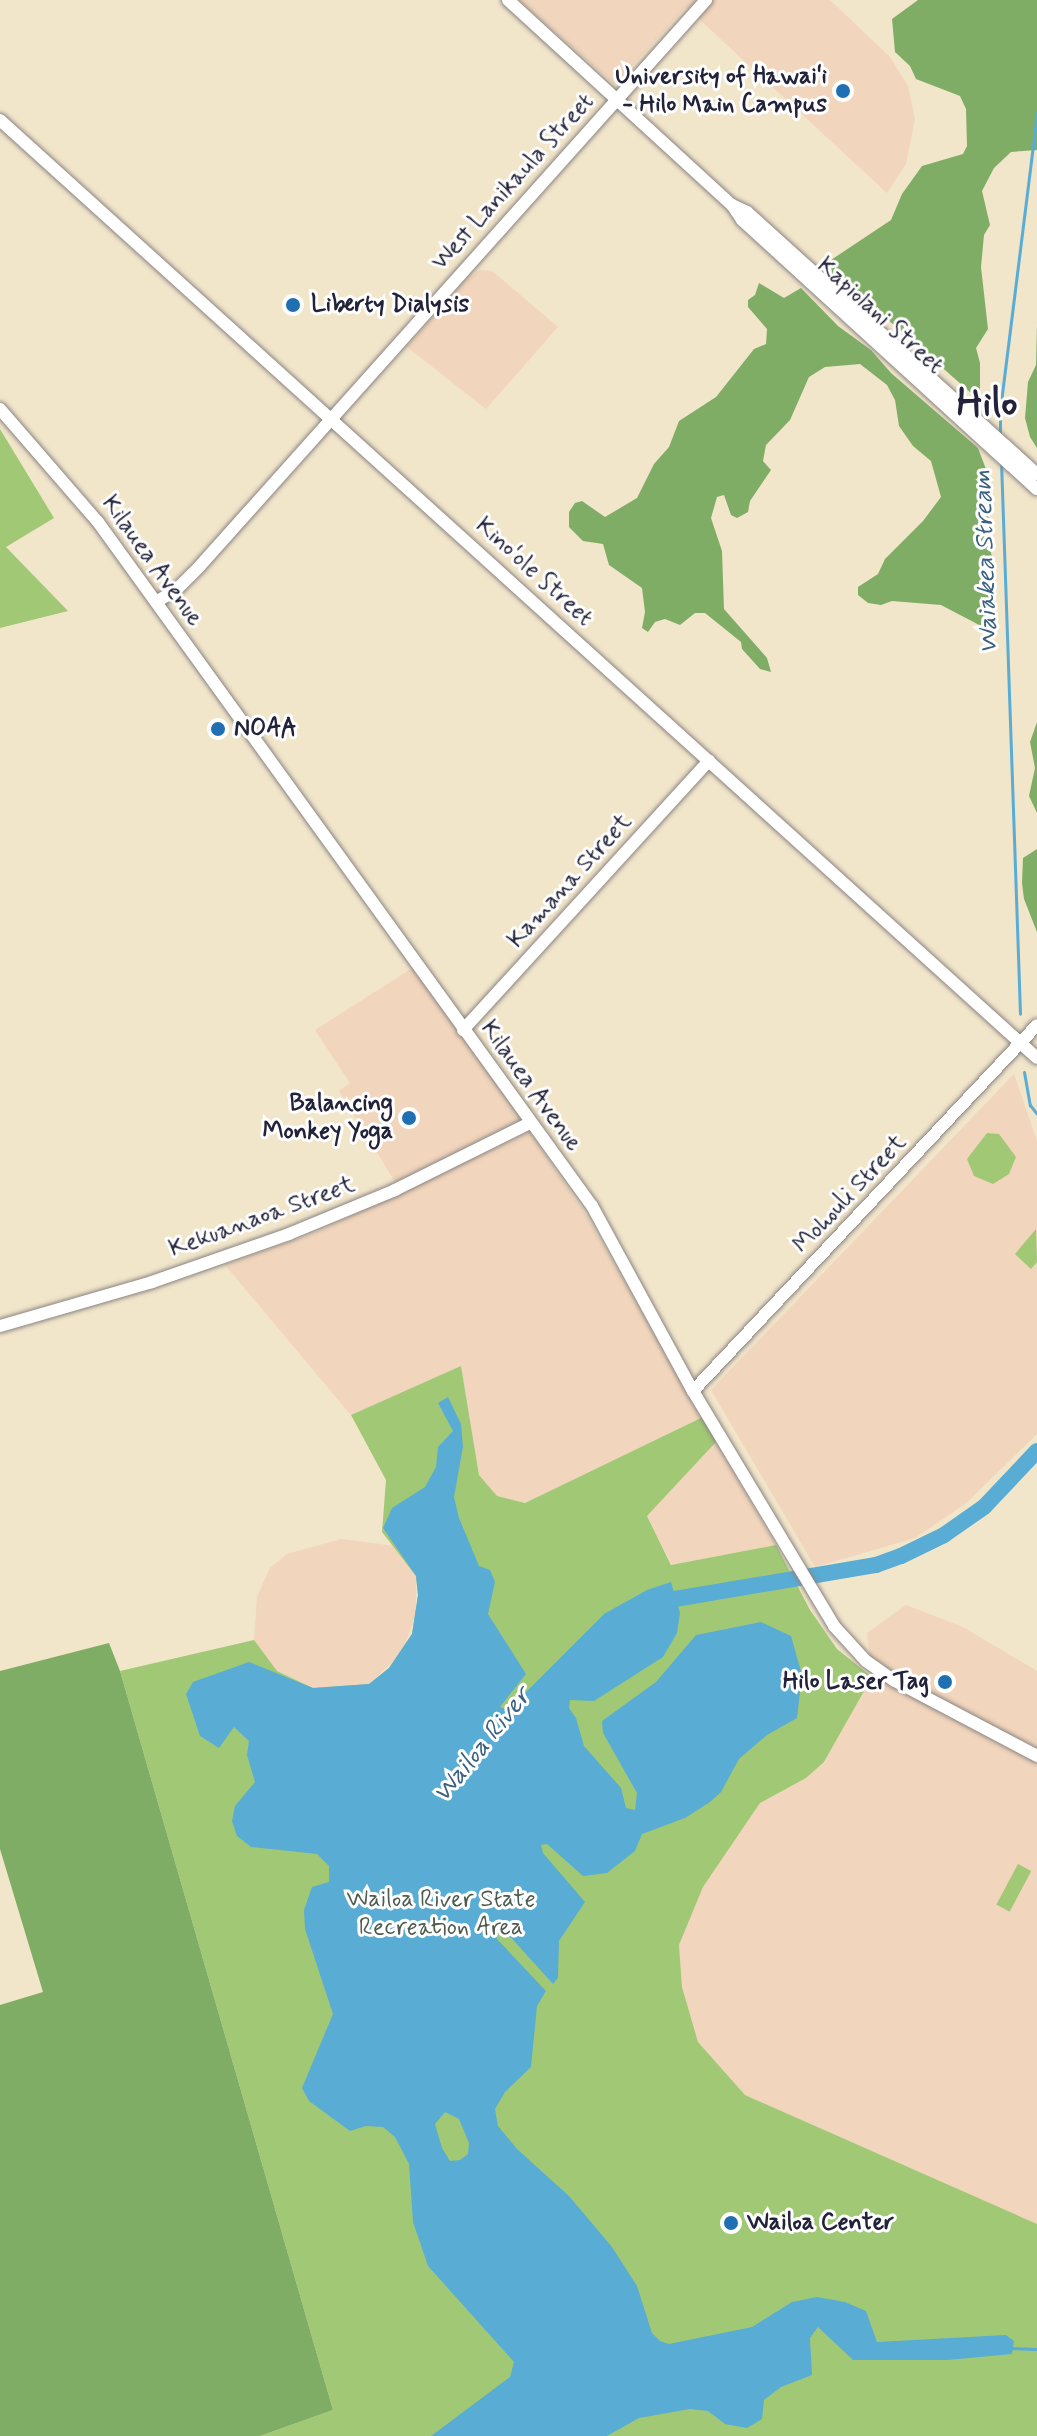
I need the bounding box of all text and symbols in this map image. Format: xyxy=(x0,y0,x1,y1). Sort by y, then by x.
place label: University of Hawaiʻi - Hilo Main Campus xyxy=(618,63,827,119)
marker: University of Hawaiʻi - Hilo Main Campus xyxy=(834,82,852,100)
street label: West Lanikaula Street xyxy=(425,86,601,278)
street label: Kapiolani Street xyxy=(809,250,951,382)
place label: Liberty Dialysis xyxy=(311,291,469,319)
marker: Liberty Dialysis xyxy=(282,294,304,316)
district label: Hilo xyxy=(956,380,1018,428)
water label: Waiakea Stream xyxy=(968,469,1006,655)
street label: Kilauea Avenue xyxy=(94,488,210,634)
street label: Kinoʻole Street xyxy=(468,510,600,634)
place label: NOAA xyxy=(234,715,297,743)
marker: NOAA xyxy=(209,720,227,738)
street label: Kamana Street xyxy=(502,808,638,954)
street label: Kilauea Avenue xyxy=(473,1013,589,1159)
place label: Balancing Monkey Yoga xyxy=(260,1090,393,1146)
marker: Balancing Monkey Yoga xyxy=(400,1109,418,1127)
street label: Mohouli Street xyxy=(788,1128,912,1260)
street label: Kekuanaoa Street xyxy=(165,1170,359,1264)
place label: Hilo Laser Tag xyxy=(785,1668,929,1696)
marker: Hilo Laser Tag xyxy=(936,1673,954,1691)
water label: Wailoa River xyxy=(428,1683,538,1809)
park label: Wailoa River State Recreation Area xyxy=(347,1886,535,1942)
place label: Wailoa Center xyxy=(747,2209,895,2237)
marker: Wailoa Center xyxy=(722,2214,740,2232)

